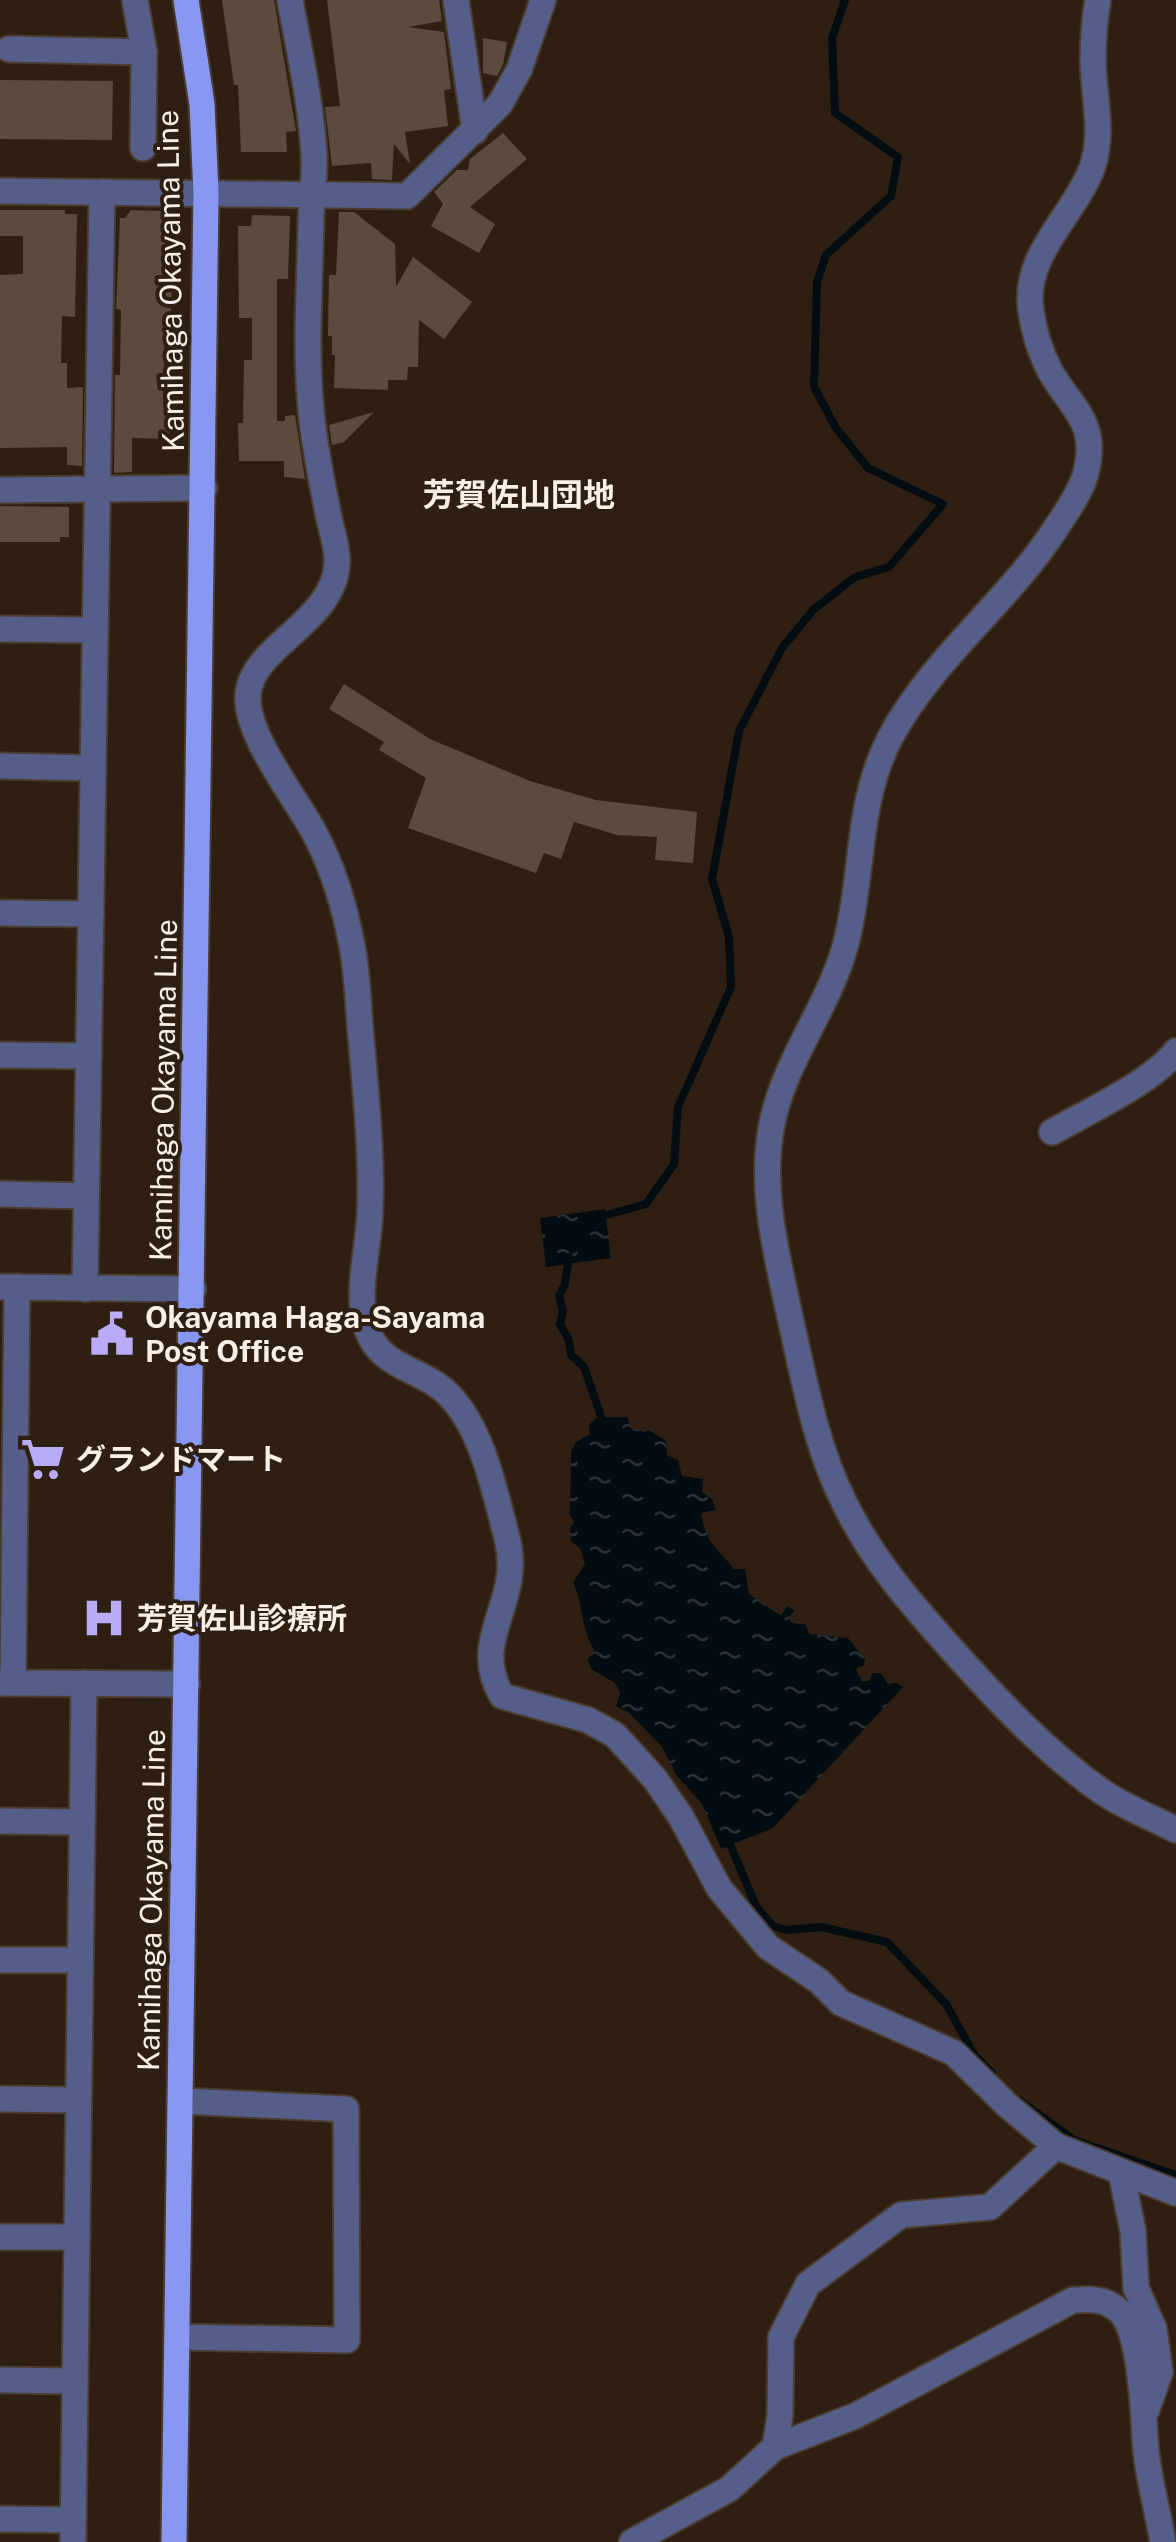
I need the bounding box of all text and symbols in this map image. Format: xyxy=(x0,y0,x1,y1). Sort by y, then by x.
street label: Kamihaga Okayama Line xyxy=(149,110,191,452)
district label: 芳賀佐山団地 xyxy=(423,476,615,513)
street label: Kamihaga Okayama Line xyxy=(142,919,184,1261)
place label: Okayama Haga-Sayama Post Office xyxy=(145,1299,485,1369)
public building icon: Okayama Haga-Sayama Post Office xyxy=(88,1310,136,1358)
supermarket icon: グランドマート xyxy=(19,1435,67,1483)
place label: グランドマート xyxy=(76,1441,286,1477)
hospital icon: 芳賀佐山診療所 xyxy=(80,1594,128,1642)
place label: 芳賀佐山診療所 xyxy=(137,1600,347,1636)
street label: Kamihaga Okayama Line xyxy=(130,1729,172,2071)

